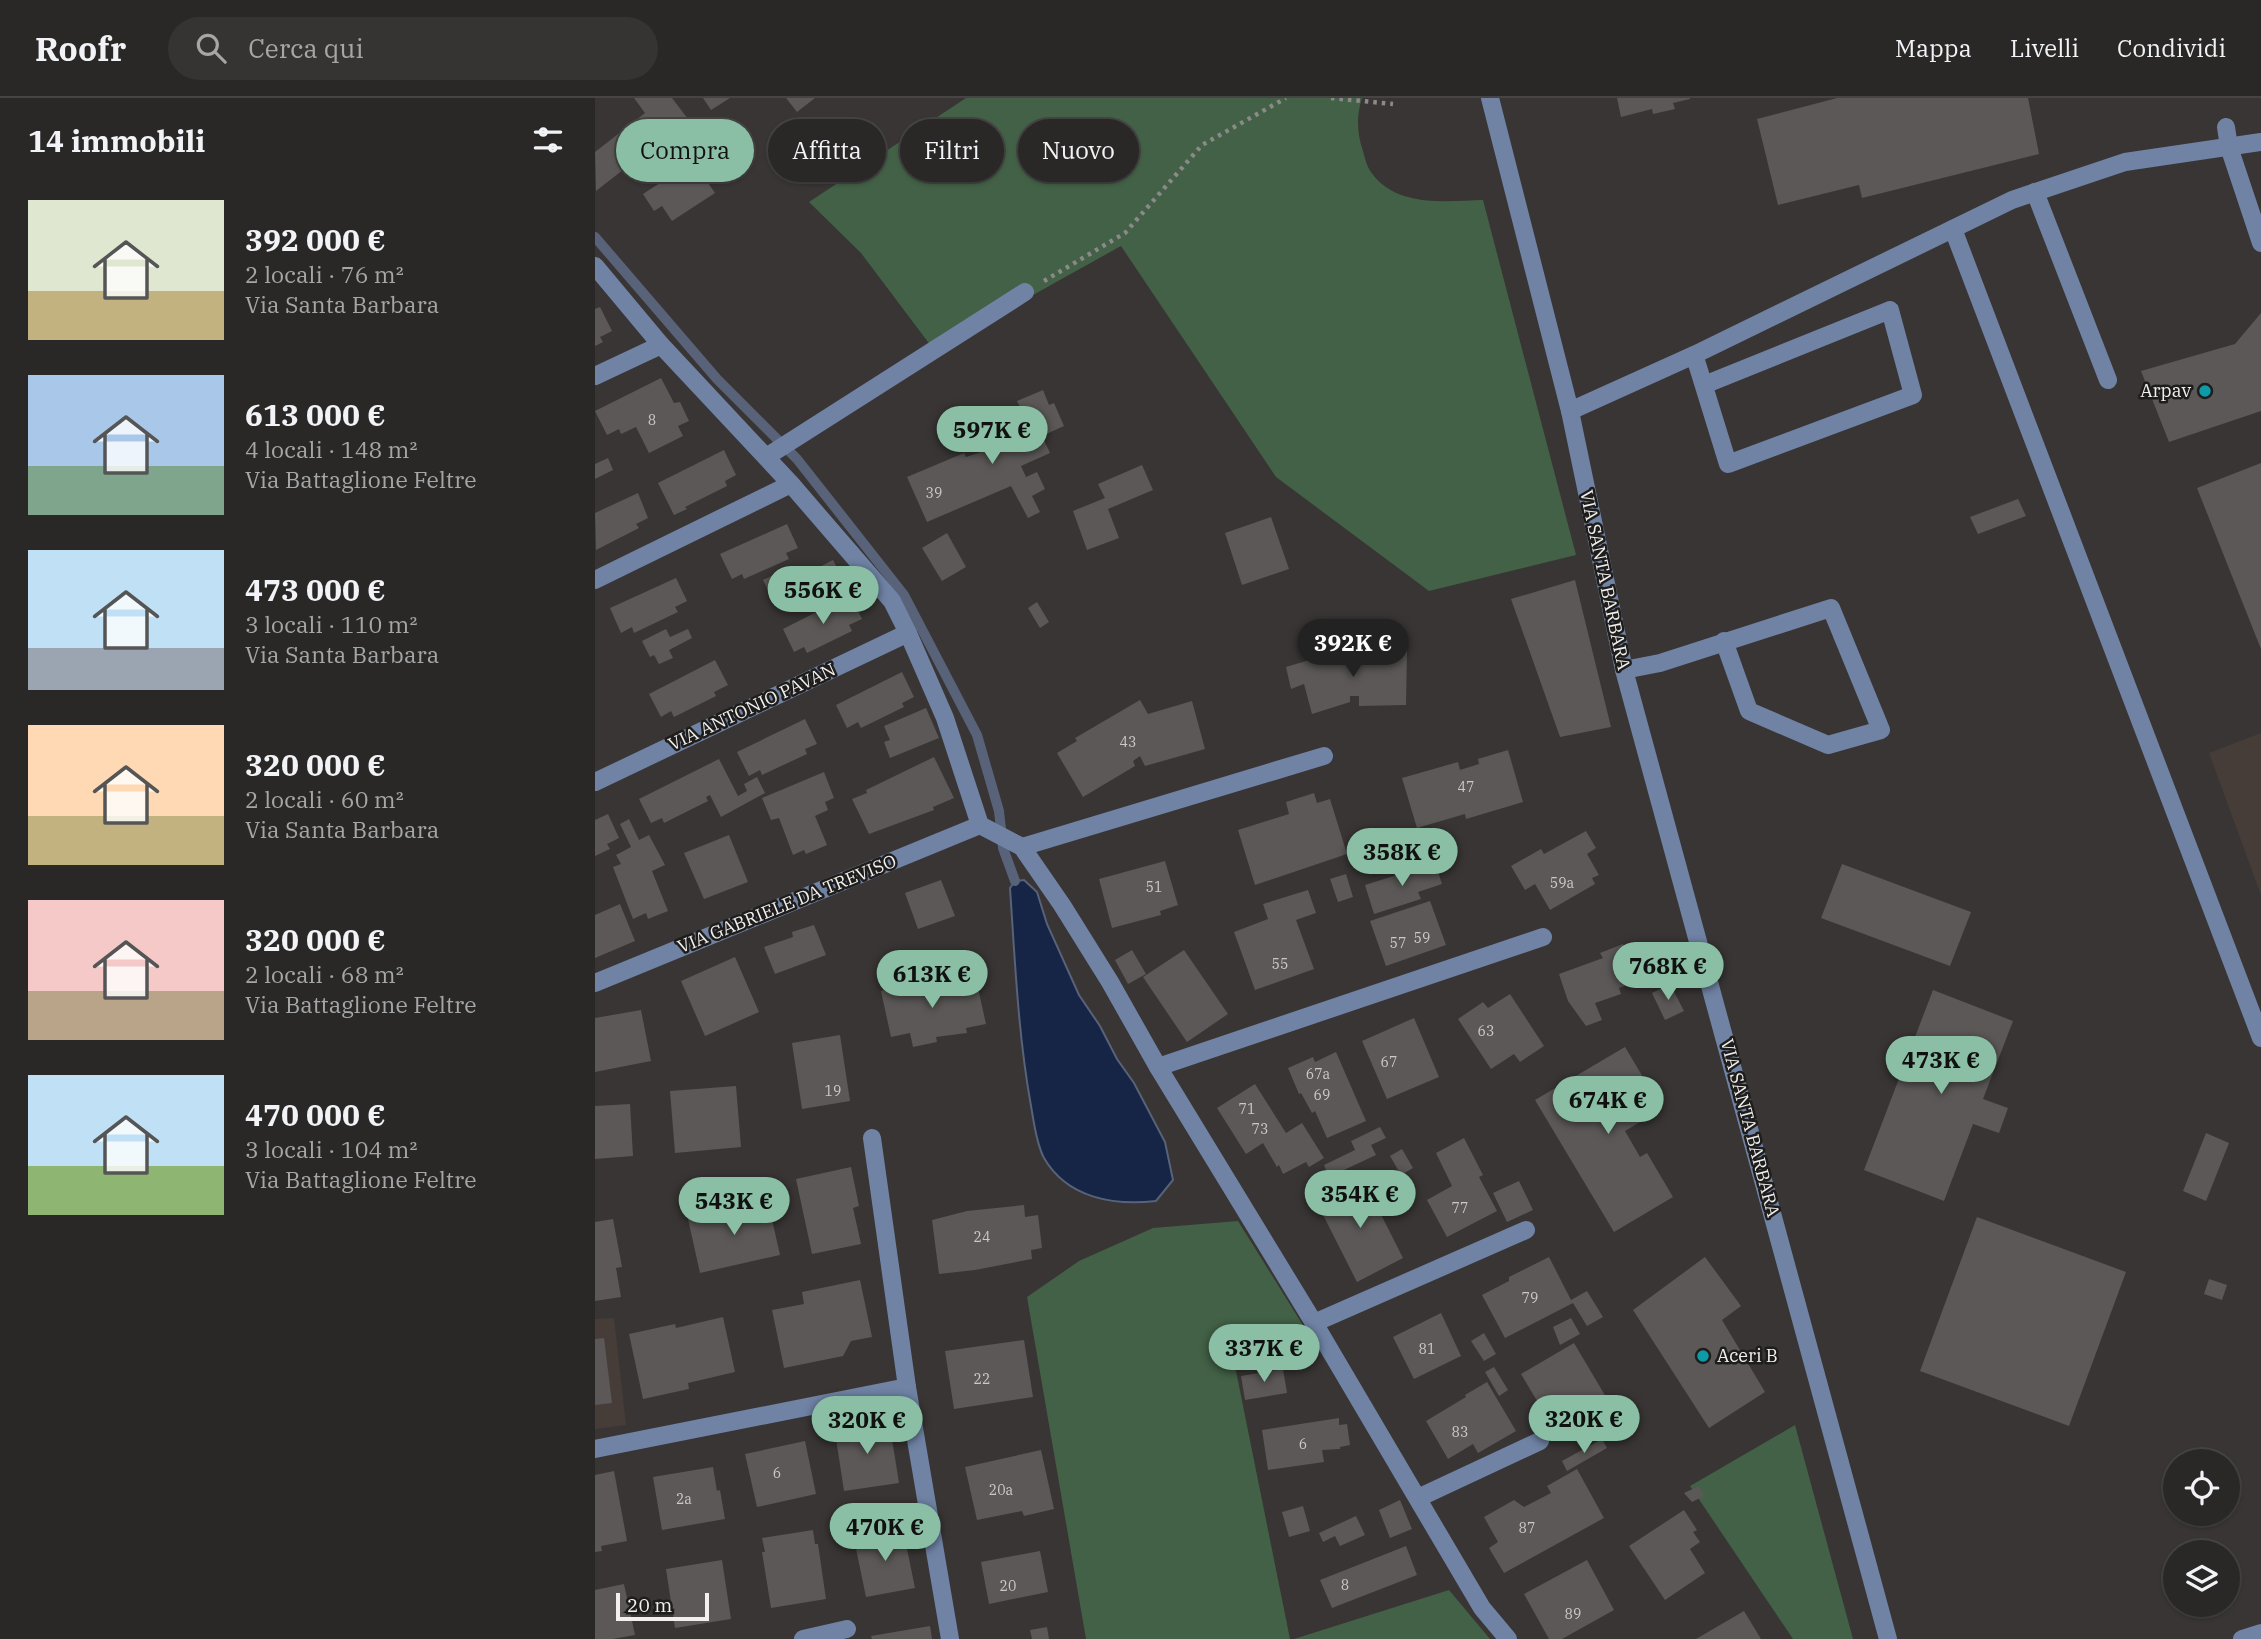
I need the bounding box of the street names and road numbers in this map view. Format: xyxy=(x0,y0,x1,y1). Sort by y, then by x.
street label: VIA SANTA BARBARA xyxy=(1575,488,1636,673)
street label: VIA ANTONIO PAVAN xyxy=(664,658,839,755)
street label: VIA GABRIELE DA TREVISO xyxy=(674,849,900,958)
street label: VIA SANTA BARBARA xyxy=(1716,1036,1786,1220)

